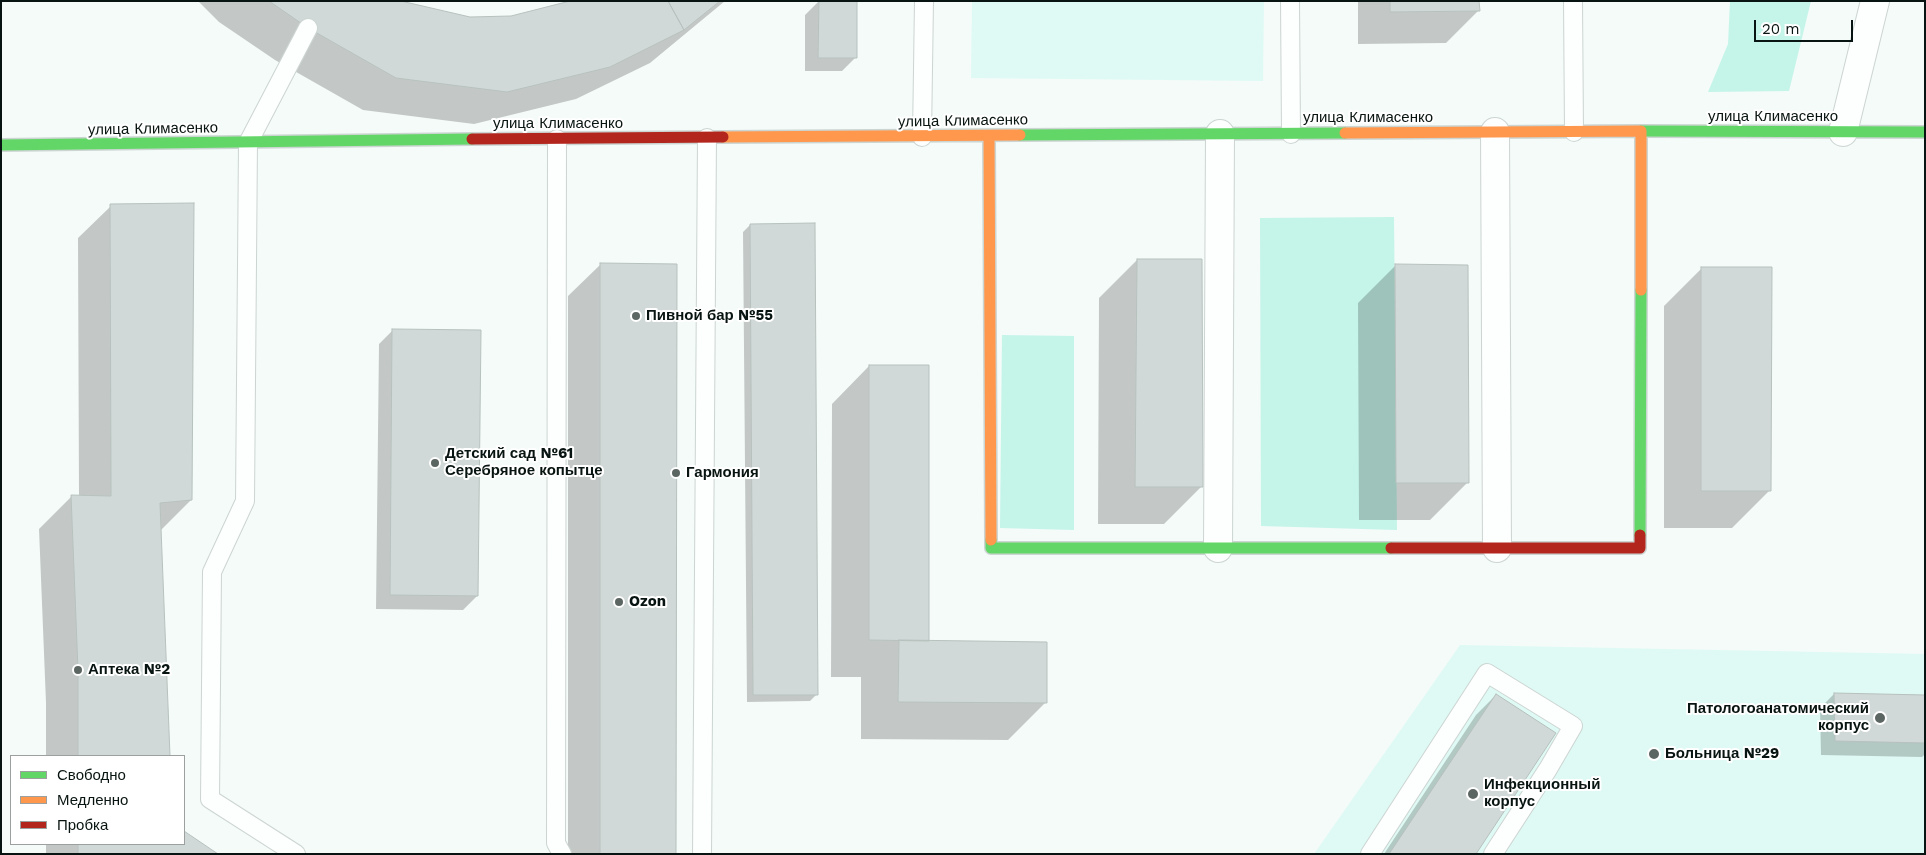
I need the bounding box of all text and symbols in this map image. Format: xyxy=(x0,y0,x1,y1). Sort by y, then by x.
scale bar xyxy=(1756,10,1855,42)
text: 20 m xyxy=(1762,20,1800,38)
street label: улица Климасенко xyxy=(1708,108,1838,126)
street label: улица Климасенко xyxy=(1303,109,1433,127)
street label: улица Климасенко xyxy=(898,111,1028,131)
street label: улица Климасенко xyxy=(493,115,623,133)
street label: улица Климасенко xyxy=(88,119,218,139)
place label: Пивной бар №55 xyxy=(646,307,773,325)
marker: Пивной бар №55 xyxy=(630,310,642,322)
place label: Детский сад №61 Серебряное копытце xyxy=(445,445,603,480)
marker: Детский сад №61 Серебряное копытце xyxy=(429,457,441,469)
place label: Гармония xyxy=(686,464,759,482)
marker: Гармония xyxy=(670,467,682,479)
place label: Ozon xyxy=(629,593,666,611)
marker: Ozon xyxy=(613,596,625,608)
place label: Аптека №2 xyxy=(88,661,170,679)
marker: Аптека №2 xyxy=(72,664,84,676)
place label: Патологоанатомический корпус xyxy=(1687,700,1869,735)
marker: Патологоанатомический корпус xyxy=(1873,711,1887,725)
place label: Больница №29 xyxy=(1665,745,1779,763)
marker: Больница №29 xyxy=(1647,747,1661,761)
legend xyxy=(10,755,185,845)
text: Свободно xyxy=(57,766,126,784)
place label: Инфекционный корпус xyxy=(1484,776,1600,811)
marker: Инфекционный корпус xyxy=(1466,787,1480,801)
text: Медленно xyxy=(57,791,128,809)
text: Пробка xyxy=(57,816,108,834)

